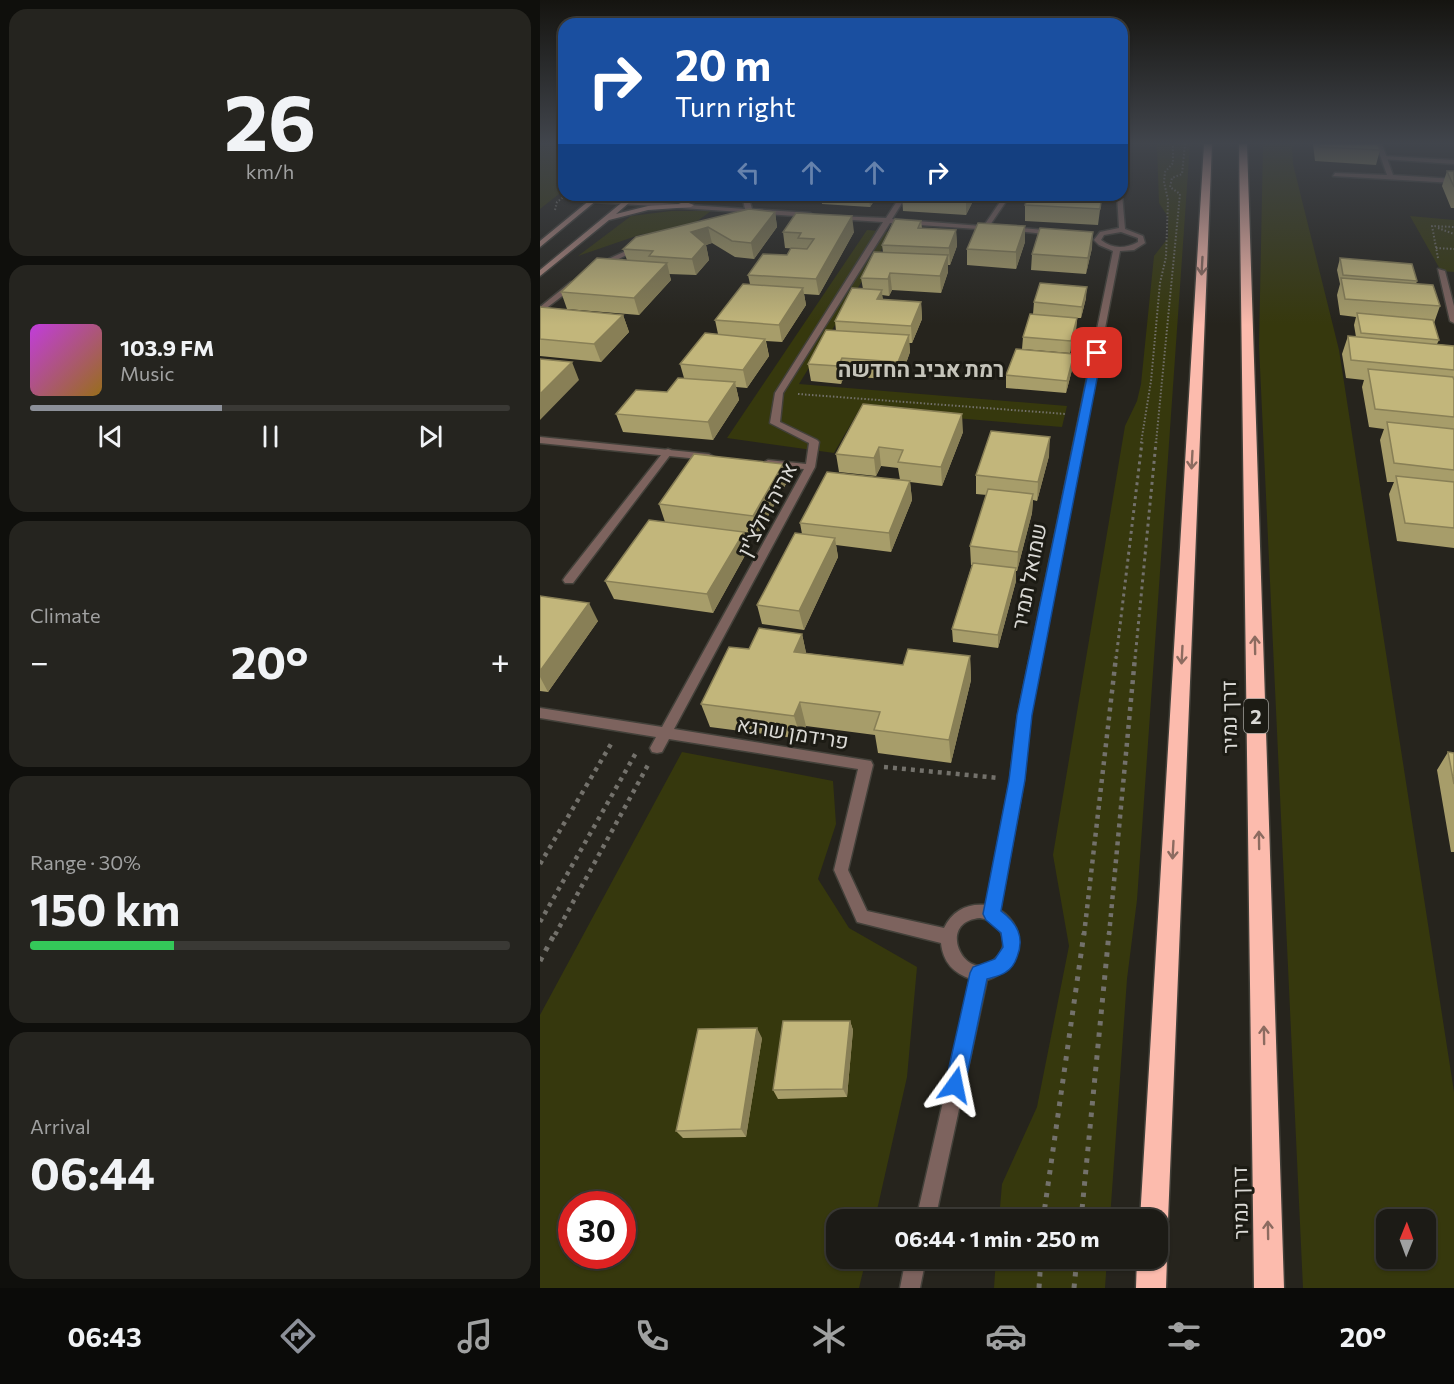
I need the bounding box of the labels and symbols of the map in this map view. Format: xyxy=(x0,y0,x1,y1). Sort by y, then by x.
one-way arrow xyxy=(1197,255,1208,275)
pin xyxy=(1071,327,1122,378)
district label: רמת אביב החדשה xyxy=(838,355,1004,382)
one-way arrow xyxy=(1187,450,1198,470)
street label: אריה דולצ'ין xyxy=(731,458,801,560)
street label: שמואל תמיר xyxy=(1005,521,1051,631)
one-way arrow xyxy=(1249,635,1261,655)
one-way arrow xyxy=(1177,645,1188,665)
street label: דרך נמיר xyxy=(1215,680,1241,754)
road number: 2 xyxy=(1244,699,1268,733)
street label: פרידמן שרגא xyxy=(735,711,851,753)
one-way arrow xyxy=(1253,830,1265,850)
one-way arrow xyxy=(1167,839,1178,859)
one-way arrow xyxy=(1258,1025,1269,1045)
position arrow xyxy=(923,1053,987,1117)
street label: דרך נמיר xyxy=(1226,1166,1252,1240)
speed limit sign: 30 xyxy=(558,1191,636,1269)
north arrow xyxy=(1376,1209,1436,1269)
one-way arrow xyxy=(1262,1220,1274,1240)

